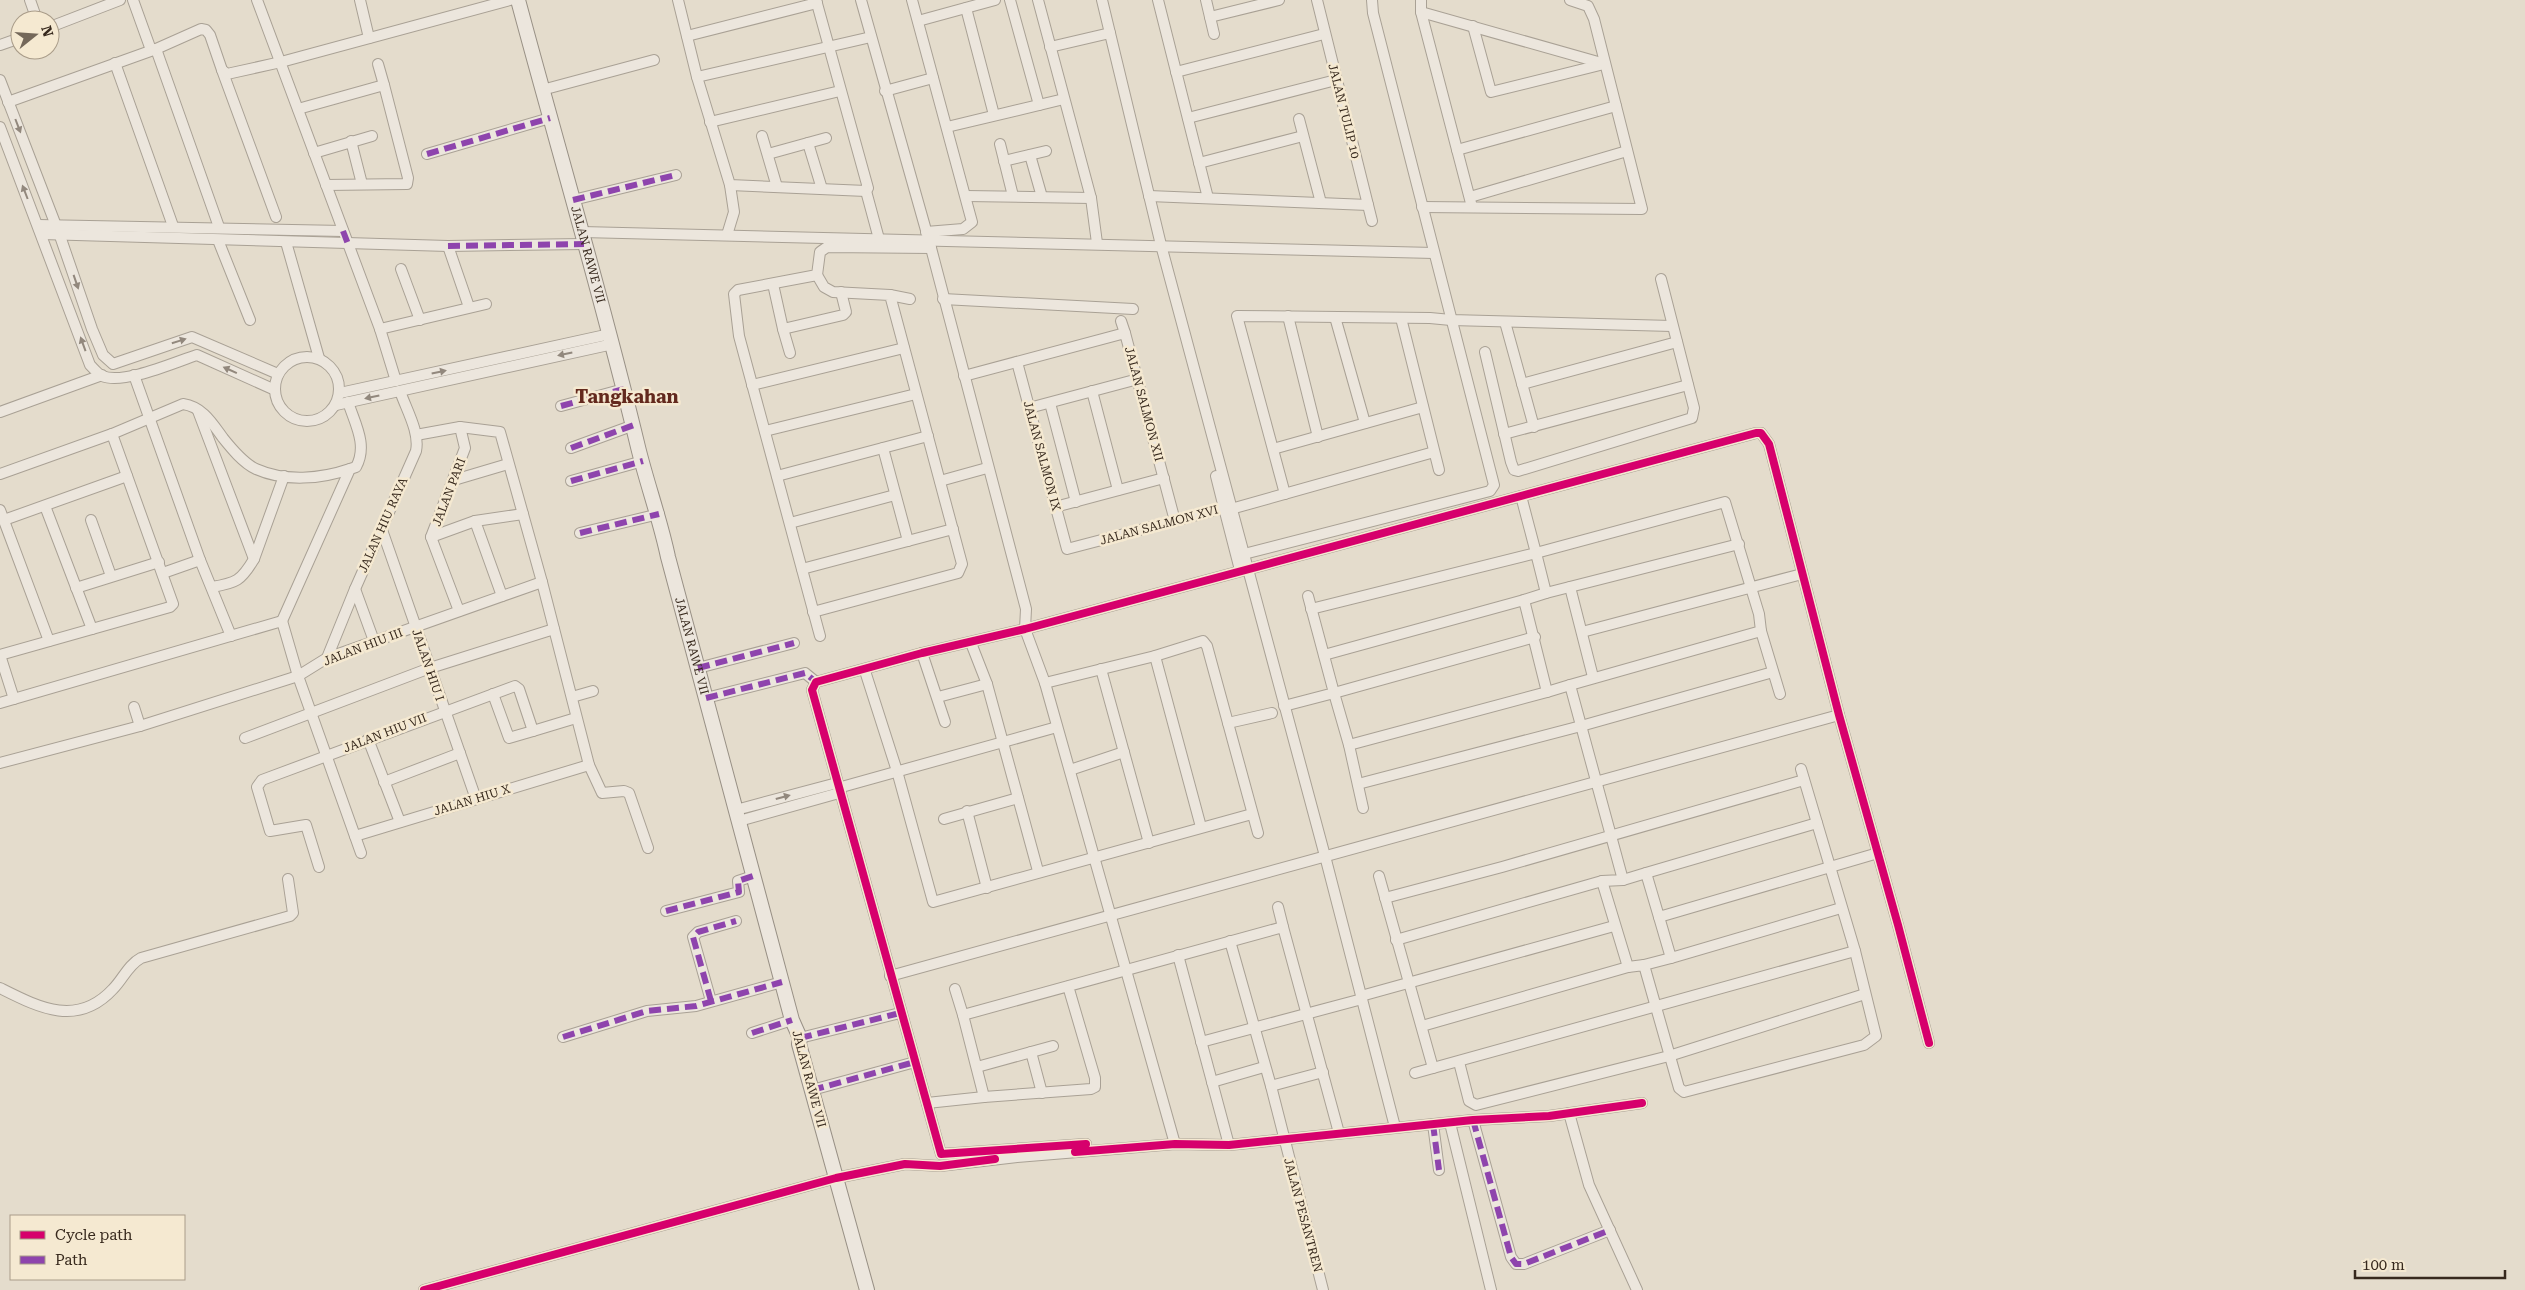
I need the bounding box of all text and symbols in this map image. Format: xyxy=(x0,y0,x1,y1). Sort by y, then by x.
north arrow xyxy=(10,10,60,60)
text: N xyxy=(38,24,57,39)
street label: JALAN TULIP 10 xyxy=(1325,62,1363,160)
one-way arrow xyxy=(14,119,22,133)
one-way arrow xyxy=(21,185,29,199)
street label: JALAN RAWE VII xyxy=(568,204,608,305)
one-way arrow xyxy=(72,275,80,290)
one-way arrow xyxy=(172,336,187,344)
one-way arrow xyxy=(79,337,86,352)
street label: JALAN SALMON XII xyxy=(1122,345,1166,463)
one-way arrow xyxy=(557,351,573,359)
one-way arrow xyxy=(223,366,237,374)
one-way arrow xyxy=(431,368,446,376)
district label: Tangkahan xyxy=(575,386,679,407)
one-way arrow xyxy=(365,393,380,401)
street label: JALAN SALMON IX xyxy=(1021,399,1063,513)
street label: JALAN PARI xyxy=(430,456,468,528)
street label: JALAN HIU RAYA xyxy=(356,475,411,575)
street label: JALAN SALMON XVI xyxy=(1098,502,1220,548)
street label: JALAN RAWE VII xyxy=(672,596,712,696)
street label: JALAN HIU III xyxy=(321,625,405,669)
street label: JALAN HIU I xyxy=(409,627,447,703)
street label: JALAN HIU VII xyxy=(341,711,429,755)
street label: JALAN HIU X xyxy=(432,782,512,818)
one-way arrow xyxy=(776,793,791,801)
street label: JALAN RAWE VII xyxy=(789,1029,829,1129)
street label: JALAN PESANTREN xyxy=(1281,1156,1325,1274)
legend xyxy=(10,1215,185,1280)
text: Cycle path xyxy=(55,1226,133,1244)
scale bar xyxy=(2355,1248,2505,1280)
text: Path xyxy=(55,1251,88,1269)
text: 100 m xyxy=(2362,1256,2405,1274)

